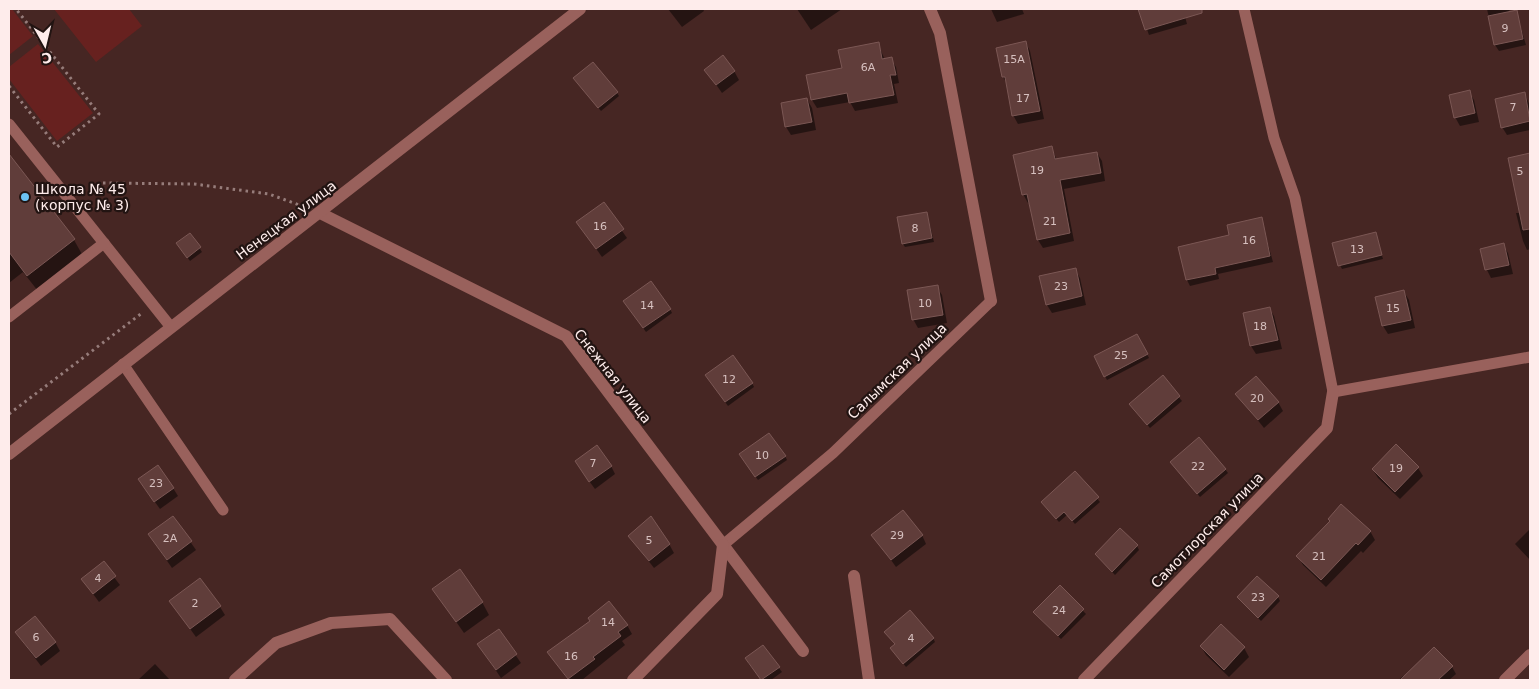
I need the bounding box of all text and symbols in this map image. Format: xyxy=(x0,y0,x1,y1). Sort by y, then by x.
north arrow xyxy=(20,20,70,70)
house number: 9 xyxy=(1502,22,1509,35)
text: С xyxy=(41,49,53,67)
house number: 15А xyxy=(1003,53,1025,66)
house number: 6А xyxy=(861,61,876,74)
house number: 17 xyxy=(1016,92,1030,105)
house number: 7 xyxy=(1510,101,1517,114)
house number: 19 xyxy=(1030,164,1044,177)
house number: 5 xyxy=(1517,165,1524,178)
street label: Ненецкая улица xyxy=(233,177,339,263)
place label: Школа № 45 (корпус № 3) xyxy=(35,181,129,213)
marker: Школа № 45 (корпус № 3) xyxy=(19,191,31,203)
house number: 21 xyxy=(1043,215,1057,228)
house number: 16 xyxy=(593,220,607,233)
house number: 8 xyxy=(912,222,919,235)
house number: 16 xyxy=(1242,234,1256,247)
house number: 13 xyxy=(1350,243,1364,256)
house number: 23 xyxy=(1054,280,1068,293)
house number: 10 xyxy=(918,297,932,310)
house number: 14 xyxy=(640,299,654,312)
house number: 15 xyxy=(1386,302,1400,315)
street label: Салымская улица xyxy=(844,320,950,422)
house number: 18 xyxy=(1253,320,1267,333)
street label: Снежная улица xyxy=(571,326,655,426)
house number: 25 xyxy=(1114,349,1128,362)
house number: 12 xyxy=(722,373,736,386)
house number: 20 xyxy=(1250,392,1264,405)
house number: 10 xyxy=(755,449,769,462)
house number: 7 xyxy=(590,457,597,470)
house number: 22 xyxy=(1191,460,1205,473)
house number: 19 xyxy=(1389,462,1403,475)
street label: Самотлорская улица xyxy=(1148,469,1266,591)
house number: 23 xyxy=(149,477,163,490)
house number: 29 xyxy=(890,529,904,542)
house number: 2А xyxy=(163,532,178,545)
house number: 5 xyxy=(646,534,653,547)
house number: 21 xyxy=(1312,550,1326,563)
house number: 4 xyxy=(95,572,102,585)
house number: 23 xyxy=(1251,591,1265,604)
house number: 2 xyxy=(192,597,199,610)
house number: 24 xyxy=(1052,604,1066,617)
house number: 14 xyxy=(601,616,615,629)
house number: 6 xyxy=(33,631,40,644)
house number: 4 xyxy=(908,632,915,645)
house number: 16 xyxy=(564,650,578,663)

